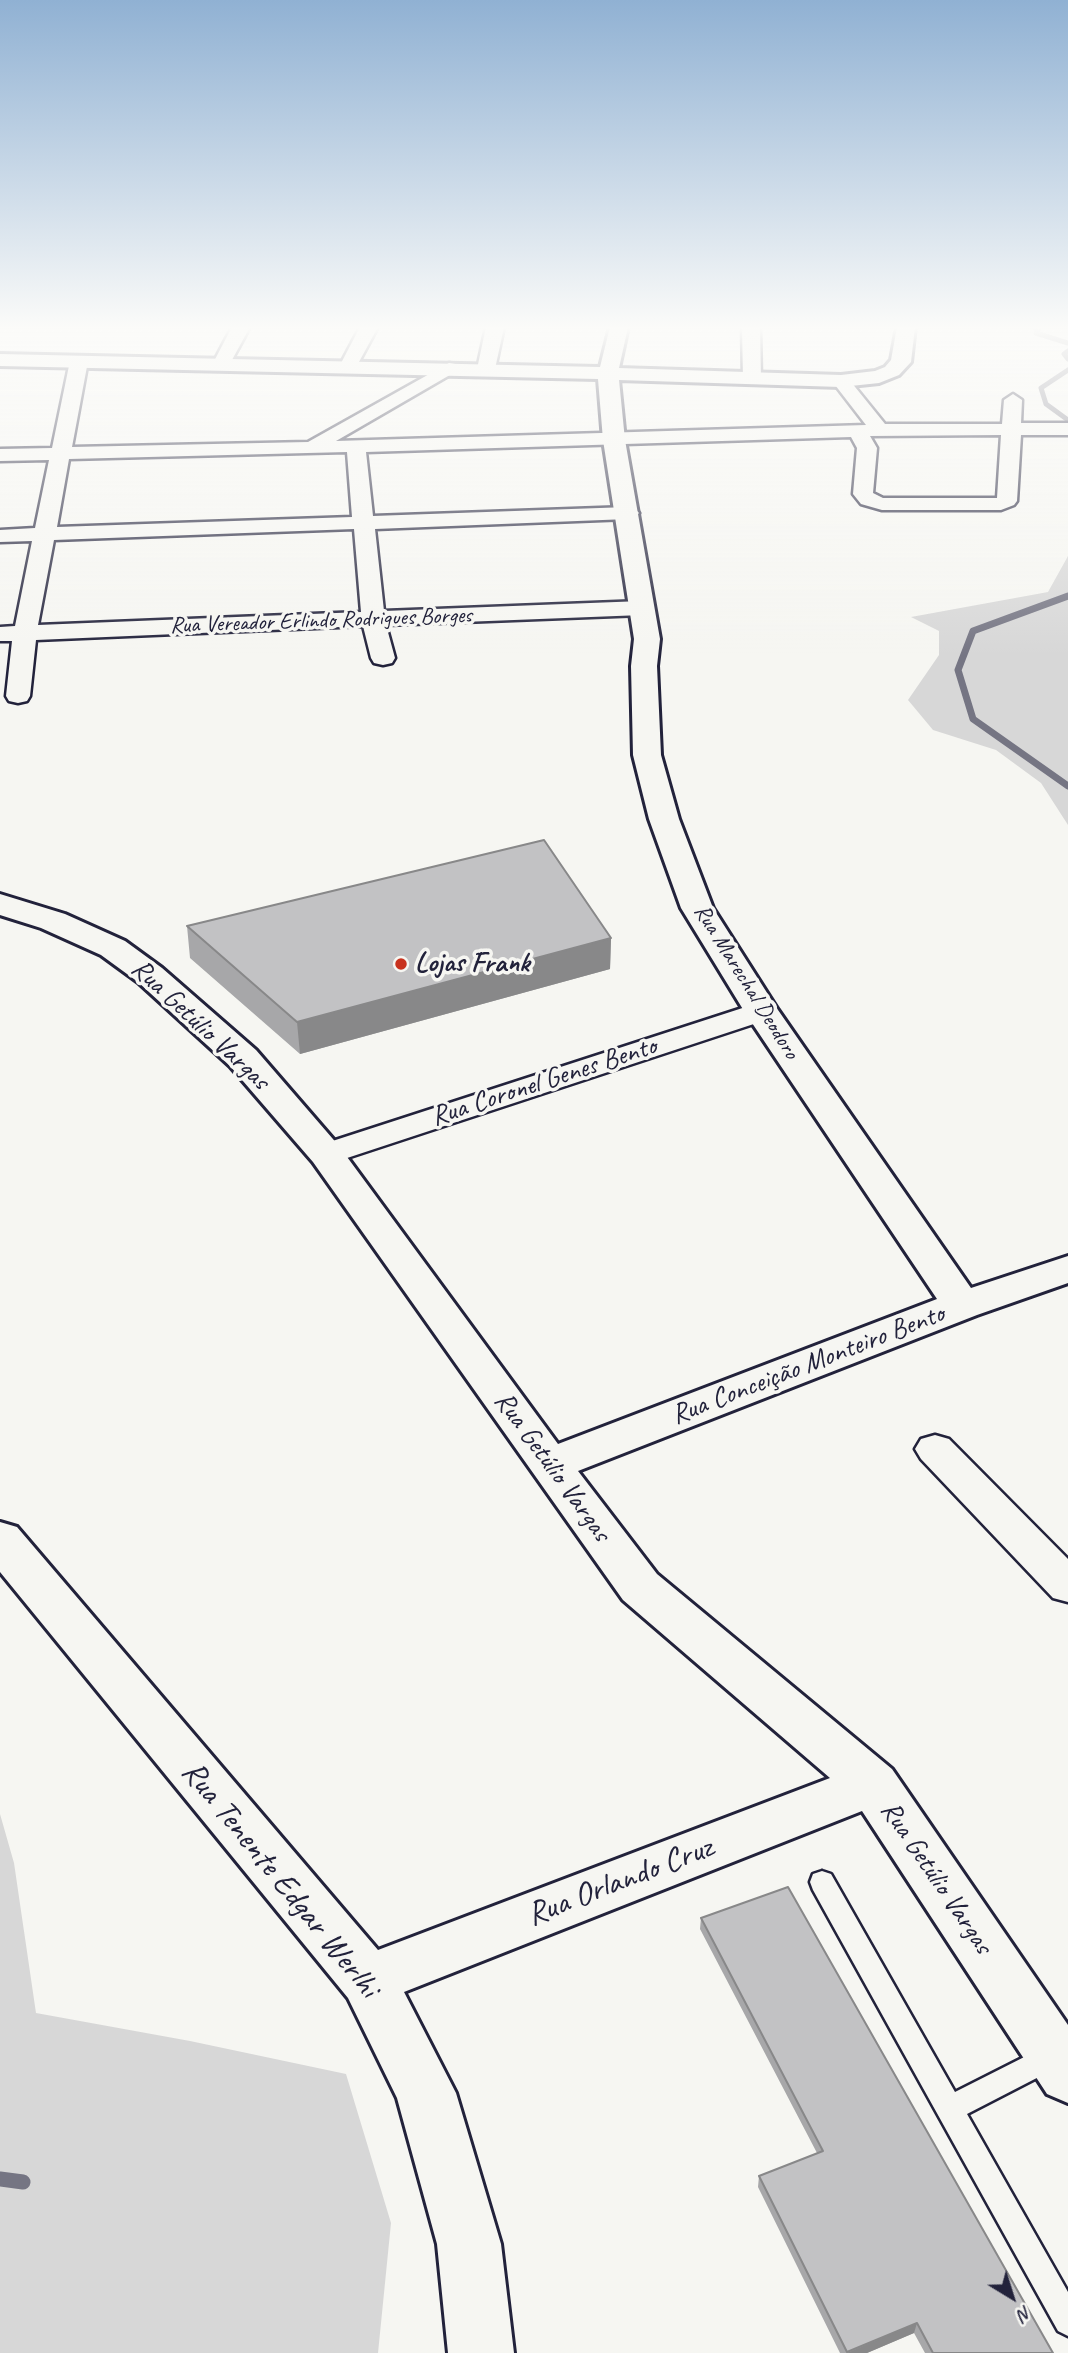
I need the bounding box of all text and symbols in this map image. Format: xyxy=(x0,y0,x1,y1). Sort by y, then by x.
street label: Rua Vereador Erlindo Rodrigues Borges xyxy=(170,602,472,640)
street label: Rua Marechal Deodoro xyxy=(687,899,805,1065)
place label: Lojas Frank xyxy=(415,947,529,981)
street label: Rua Getúlio Vargas xyxy=(124,952,276,1098)
marker: Lojas Frank xyxy=(393,956,409,972)
street label: Rua Coronel Genes Bento xyxy=(427,1030,661,1134)
street label: Rua Conceição Monteiro Bento xyxy=(667,1297,949,1433)
street label: Rua Getúlio Vargas xyxy=(486,1386,618,1548)
street label: Rua Tenente Edgar Werlhi xyxy=(172,1754,388,2006)
street label: Rua Getúlio Vargas xyxy=(873,1795,999,1961)
street label: Rua Orlando Cruz xyxy=(521,1828,719,1936)
north arrow xyxy=(977,2262,1047,2332)
text: N xyxy=(1013,2300,1037,2327)

